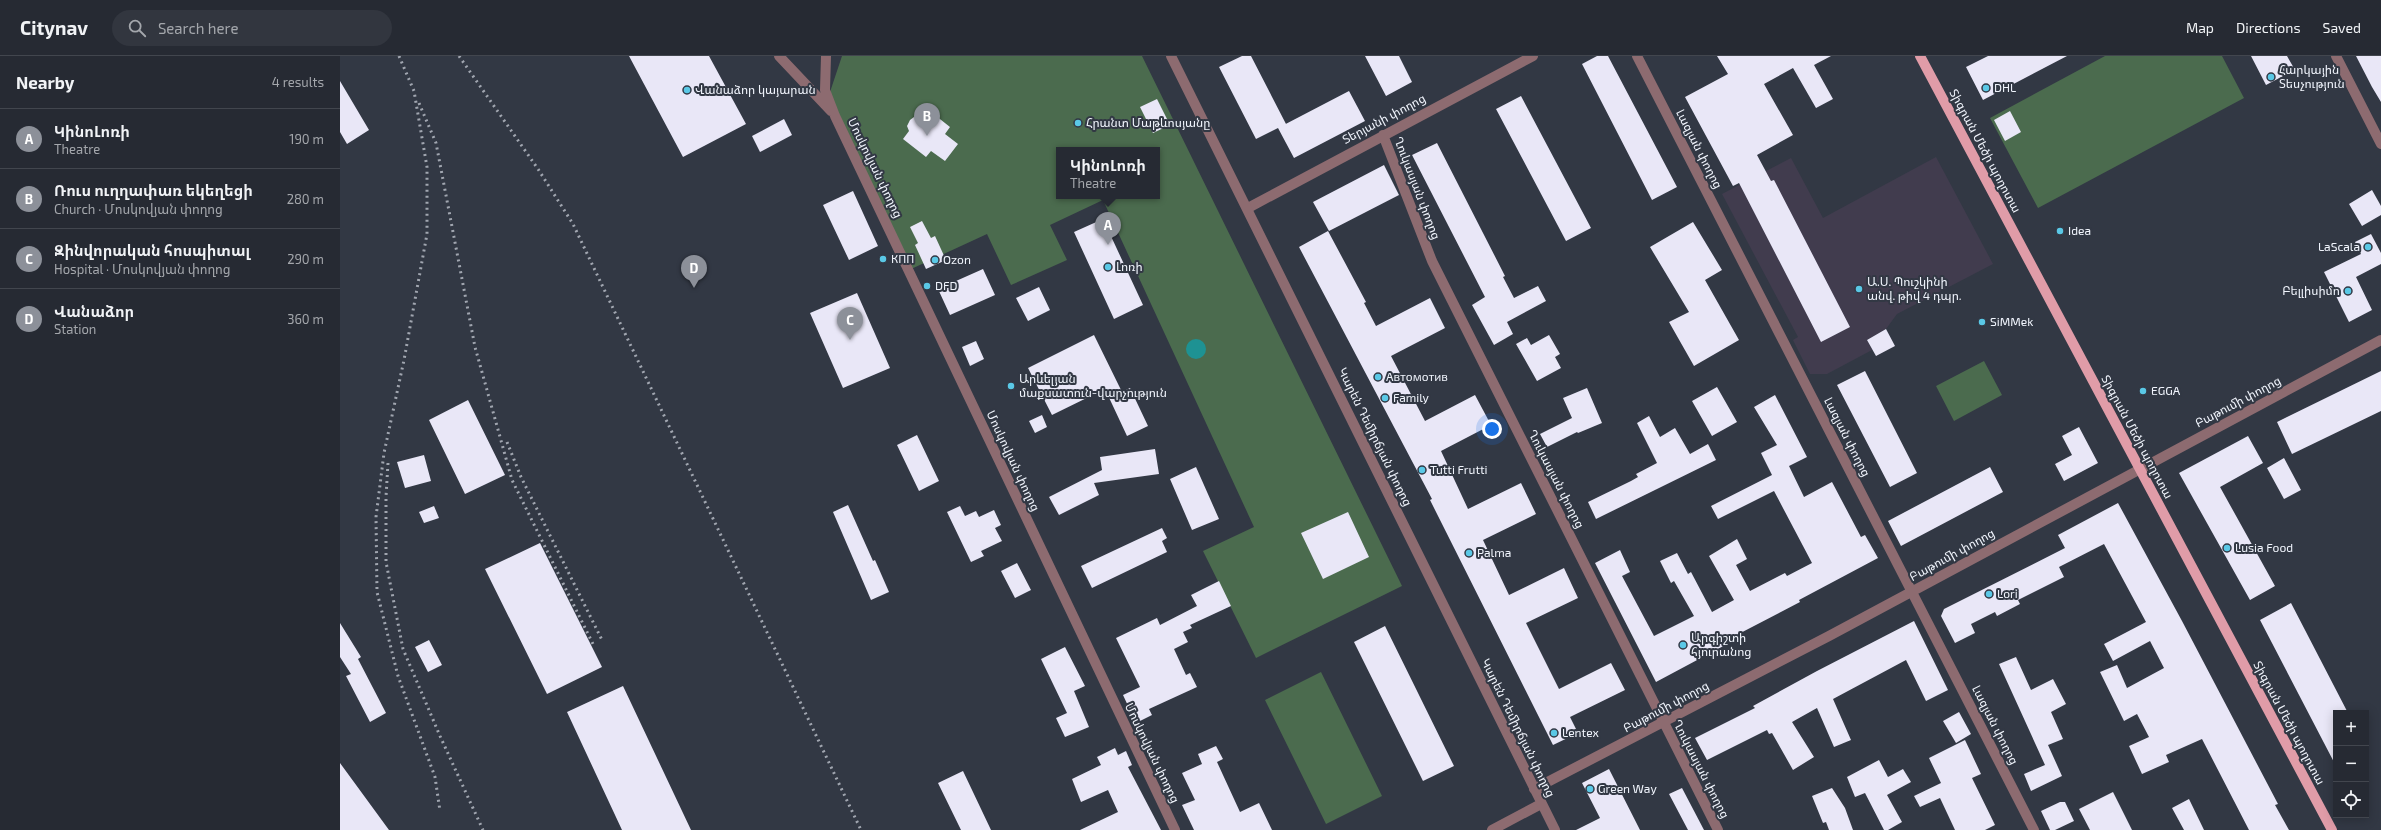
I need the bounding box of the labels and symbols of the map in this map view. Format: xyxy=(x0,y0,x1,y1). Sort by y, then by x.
place label: Հարկային Տեսչություն xyxy=(2279,62,2345,91)
marker: Հարկային Տեսչություն xyxy=(2266,72,2276,82)
place label: DHL xyxy=(1994,80,2016,94)
place label: Վանաձոր կայարան xyxy=(695,82,816,97)
marker: DHL xyxy=(1981,83,1991,93)
marker: Վանաձոր կայարան xyxy=(682,85,692,95)
street label: Տիգրան Մեծի պողոտա xyxy=(1946,86,2024,215)
street label: Տերյանի փողոց xyxy=(1340,90,1428,147)
pin: B xyxy=(914,103,940,136)
street label: Լազյան փողոց xyxy=(1673,107,1726,191)
street label: Մոսկովյան փողոց xyxy=(845,115,906,220)
place label: Հրանտ Մաթևոսյանը xyxy=(1086,115,1210,130)
marker: Հրանտ Մաթևոսյանը xyxy=(1073,118,1083,128)
street label: Ղուկասյան փողոց xyxy=(1391,134,1444,241)
pin: A xyxy=(1095,212,1121,245)
place label: Idea xyxy=(2068,223,2091,237)
marker: Idea xyxy=(2055,226,2065,236)
place label: LaScala xyxy=(2318,239,2360,253)
marker: LaScala xyxy=(2363,242,2373,252)
place label: КПП xyxy=(891,251,914,265)
place label: Ozon xyxy=(943,252,971,266)
marker: КПП xyxy=(878,254,888,264)
pin: D xyxy=(681,255,707,288)
marker: Ozon xyxy=(930,255,940,265)
place label: Լոռի xyxy=(1116,259,1143,274)
marker: Լոռի xyxy=(1103,262,1113,272)
place label: Ա.Ս. Պուշկինի անվ. թիվ 4 դպր. xyxy=(1867,274,1962,303)
place label: DFD xyxy=(935,278,957,292)
marker: DFD xyxy=(922,281,932,291)
place label: Բելլիսիմո xyxy=(2282,283,2340,298)
marker: Ա.Ս. Պուշկինի անվ. թիվ 4 դպր. xyxy=(1854,284,1864,294)
marker: Բելլիսիմո xyxy=(2343,286,2353,296)
pin: C xyxy=(837,307,863,340)
place label: SiMMek xyxy=(1990,314,2033,328)
marker: SiMMek xyxy=(1977,317,1987,327)
street label: Կարեն Դեմիրճյան փողոց xyxy=(1335,365,1416,509)
place label: Автомотив xyxy=(1386,369,1448,383)
place label: Արևելյան մաքսատուն-վարչություն xyxy=(1019,371,1167,400)
marker: Автомотив xyxy=(1373,372,1383,382)
street label: Տիգրան Մեծի պողոտա xyxy=(2098,372,2176,501)
street label: Բաթումի փողոց xyxy=(2192,373,2283,431)
marker: Արևելյան մաքսատուն-վարչություն xyxy=(1006,381,1016,391)
place label: EGGA xyxy=(2151,383,2181,397)
marker: EGGA xyxy=(2138,386,2148,396)
place label: Family xyxy=(1393,390,1430,404)
marker: Family xyxy=(1380,393,1390,403)
street label: Լազյան փողոց xyxy=(1821,395,1874,479)
street label: Մոսկովյան փողոց xyxy=(984,408,1043,514)
your location xyxy=(1482,419,1502,439)
street label: Ղուկասյան փողոց xyxy=(1525,427,1588,531)
place label: Tutti Frutti xyxy=(1430,462,1488,476)
marker: Tutti Frutti xyxy=(1417,465,1427,475)
street label: Բաթումի փողոց xyxy=(1907,525,1997,584)
place label: Lusia Food xyxy=(2235,540,2293,554)
marker: Lusia Food xyxy=(2222,543,2232,553)
place label: Palma xyxy=(1477,545,1511,559)
marker: Palma xyxy=(1464,548,1474,558)
place label: Lori xyxy=(1997,586,2018,600)
marker: Lori xyxy=(1984,589,1994,599)
place label: Արգիշտի հյուրանոց xyxy=(1691,630,1752,659)
marker: Արգիշտի հյուրանոց xyxy=(1678,640,1688,650)
street label: Կարեն Դեմիրճյան փողոց xyxy=(1478,656,1559,800)
street label: Տիգրան Մեծի պողոտա xyxy=(2250,658,2328,787)
street label: Բաթումի փողոց xyxy=(1620,678,1711,736)
street label: Լազյան փողոց xyxy=(1969,683,2022,767)
street label: Մոսկովյան փողոց xyxy=(1122,700,1183,805)
street label: Ղուկասյան փողոց xyxy=(1670,717,1733,821)
place label: Lentex xyxy=(1562,725,1600,739)
marker: Lentex xyxy=(1549,728,1559,738)
place label: Green Way xyxy=(1598,781,1657,795)
marker: Green Way xyxy=(1585,784,1595,794)

